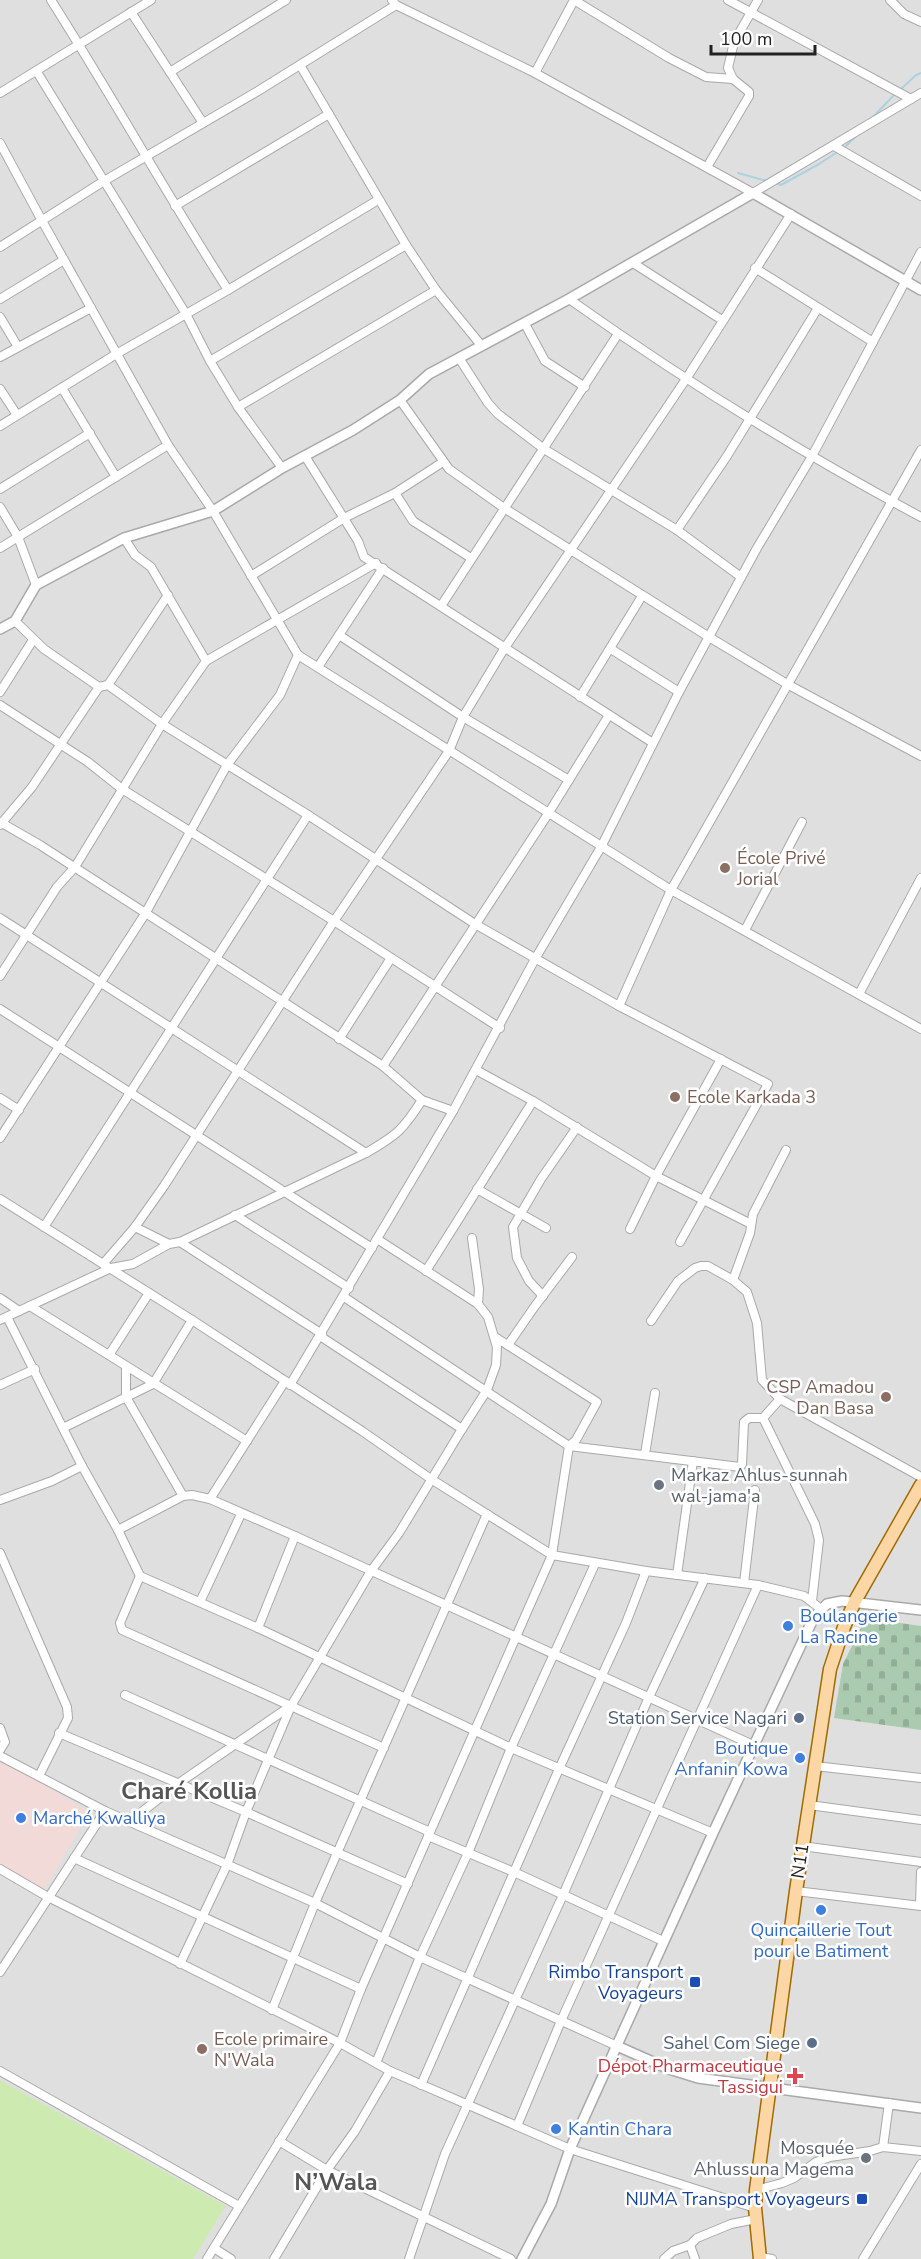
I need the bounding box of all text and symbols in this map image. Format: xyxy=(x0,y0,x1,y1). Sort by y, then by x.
scale bar xyxy=(711,18,814,56)
text: 100 m xyxy=(720,27,772,51)
place label: École Privé Jorial xyxy=(736,846,826,891)
marker: École Privé Jorial xyxy=(718,861,732,875)
place label: Ecole Karkada 3 xyxy=(687,1085,816,1109)
marker: Ecole Karkada 3 xyxy=(668,1090,682,1104)
place label: CSP Amadou Dan Basa xyxy=(766,1375,874,1420)
marker: CSP Amadou Dan Basa xyxy=(879,1390,893,1404)
place label: Markaz Ahlus-sunnah wal-jama'a xyxy=(671,1463,848,1508)
marker: Markaz Ahlus-sunnah wal-jama'a xyxy=(652,1478,666,1492)
place label: Boulangerie La Racine xyxy=(800,1604,898,1649)
marker: Boulangerie La Racine xyxy=(781,1619,795,1633)
place label: Station Service Nagari xyxy=(608,1706,787,1730)
marker: Station Service Nagari xyxy=(792,1711,806,1725)
place label: Boutique Anfanin Kowa xyxy=(675,1736,788,1781)
marker: Boutique Anfanin Kowa xyxy=(793,1751,807,1765)
district label: Charé Kollia xyxy=(121,1775,257,1807)
place label: Marché Kwalliya xyxy=(33,1806,166,1830)
marker: Marché Kwalliya xyxy=(14,1811,28,1825)
street label: N11 xyxy=(785,1842,815,1880)
marker: Quincaillerie Tout pour le Batiment xyxy=(814,1903,828,1917)
place label: Quincaillerie Tout pour le Batiment xyxy=(750,1918,892,1963)
place label: Rimbo Transport Voyageurs xyxy=(548,1960,684,2005)
marker: Rimbo Transport Voyageurs xyxy=(688,1975,702,1989)
place label: Ecole primaire N'Wala xyxy=(214,2027,328,2072)
place label: Sahel Com Siege xyxy=(663,2031,800,2055)
marker: Sahel Com Siege xyxy=(805,2036,819,2050)
marker: Ecole primaire N'Wala xyxy=(195,2042,209,2056)
place label: Dépot Pharmaceutique Tassigui xyxy=(598,2054,783,2099)
marker: Dépot Pharmaceutique Tassigui xyxy=(788,2069,802,2083)
place label: Kantin Chara xyxy=(568,2117,672,2141)
marker: Kantin Chara xyxy=(549,2122,563,2136)
place label: Mosquée Ahlussuna Magema xyxy=(693,2136,854,2181)
marker: Mosquée Ahlussuna Magema xyxy=(859,2151,873,2165)
district label: N’Wala xyxy=(294,2166,378,2198)
place label: NIJMA Transport Voyageurs xyxy=(625,2187,850,2211)
marker: NIJMA Transport Voyageurs xyxy=(855,2192,869,2206)

